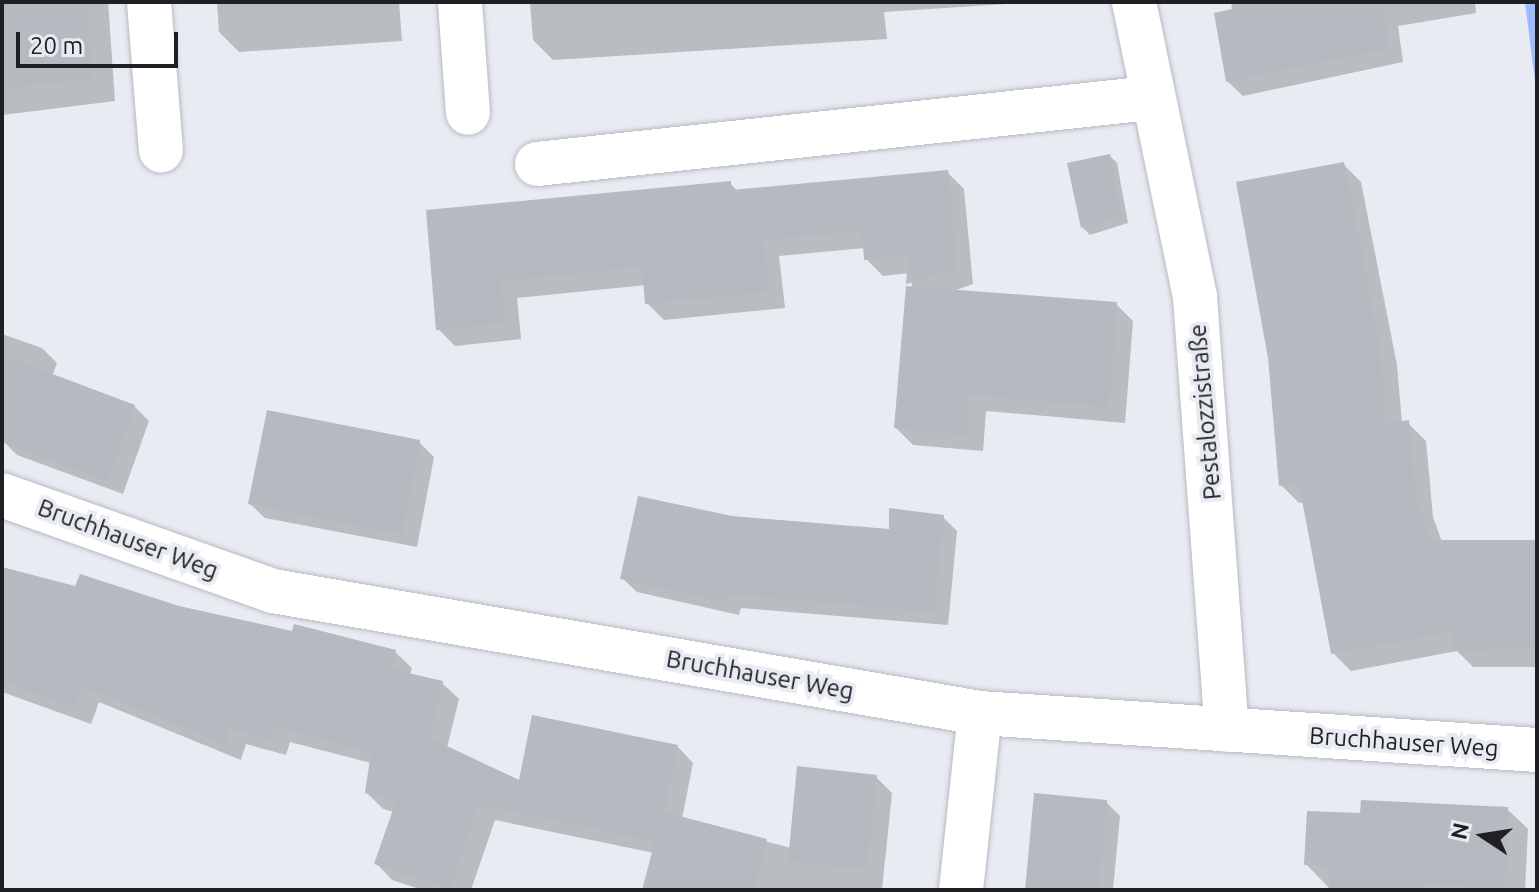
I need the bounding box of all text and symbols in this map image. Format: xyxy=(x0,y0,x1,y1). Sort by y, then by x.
scale bar xyxy=(20,16,182,66)
text: 20 m xyxy=(30,32,83,59)
street label: Pestalozzistraße xyxy=(1183,323,1227,501)
street label: Bruchhauser Weg xyxy=(34,493,222,585)
street label: Bruchhauser Weg xyxy=(664,644,856,706)
street label: Bruchhauser Weg xyxy=(1308,721,1500,763)
north arrow xyxy=(1443,796,1523,876)
text: N xyxy=(1445,820,1473,842)

